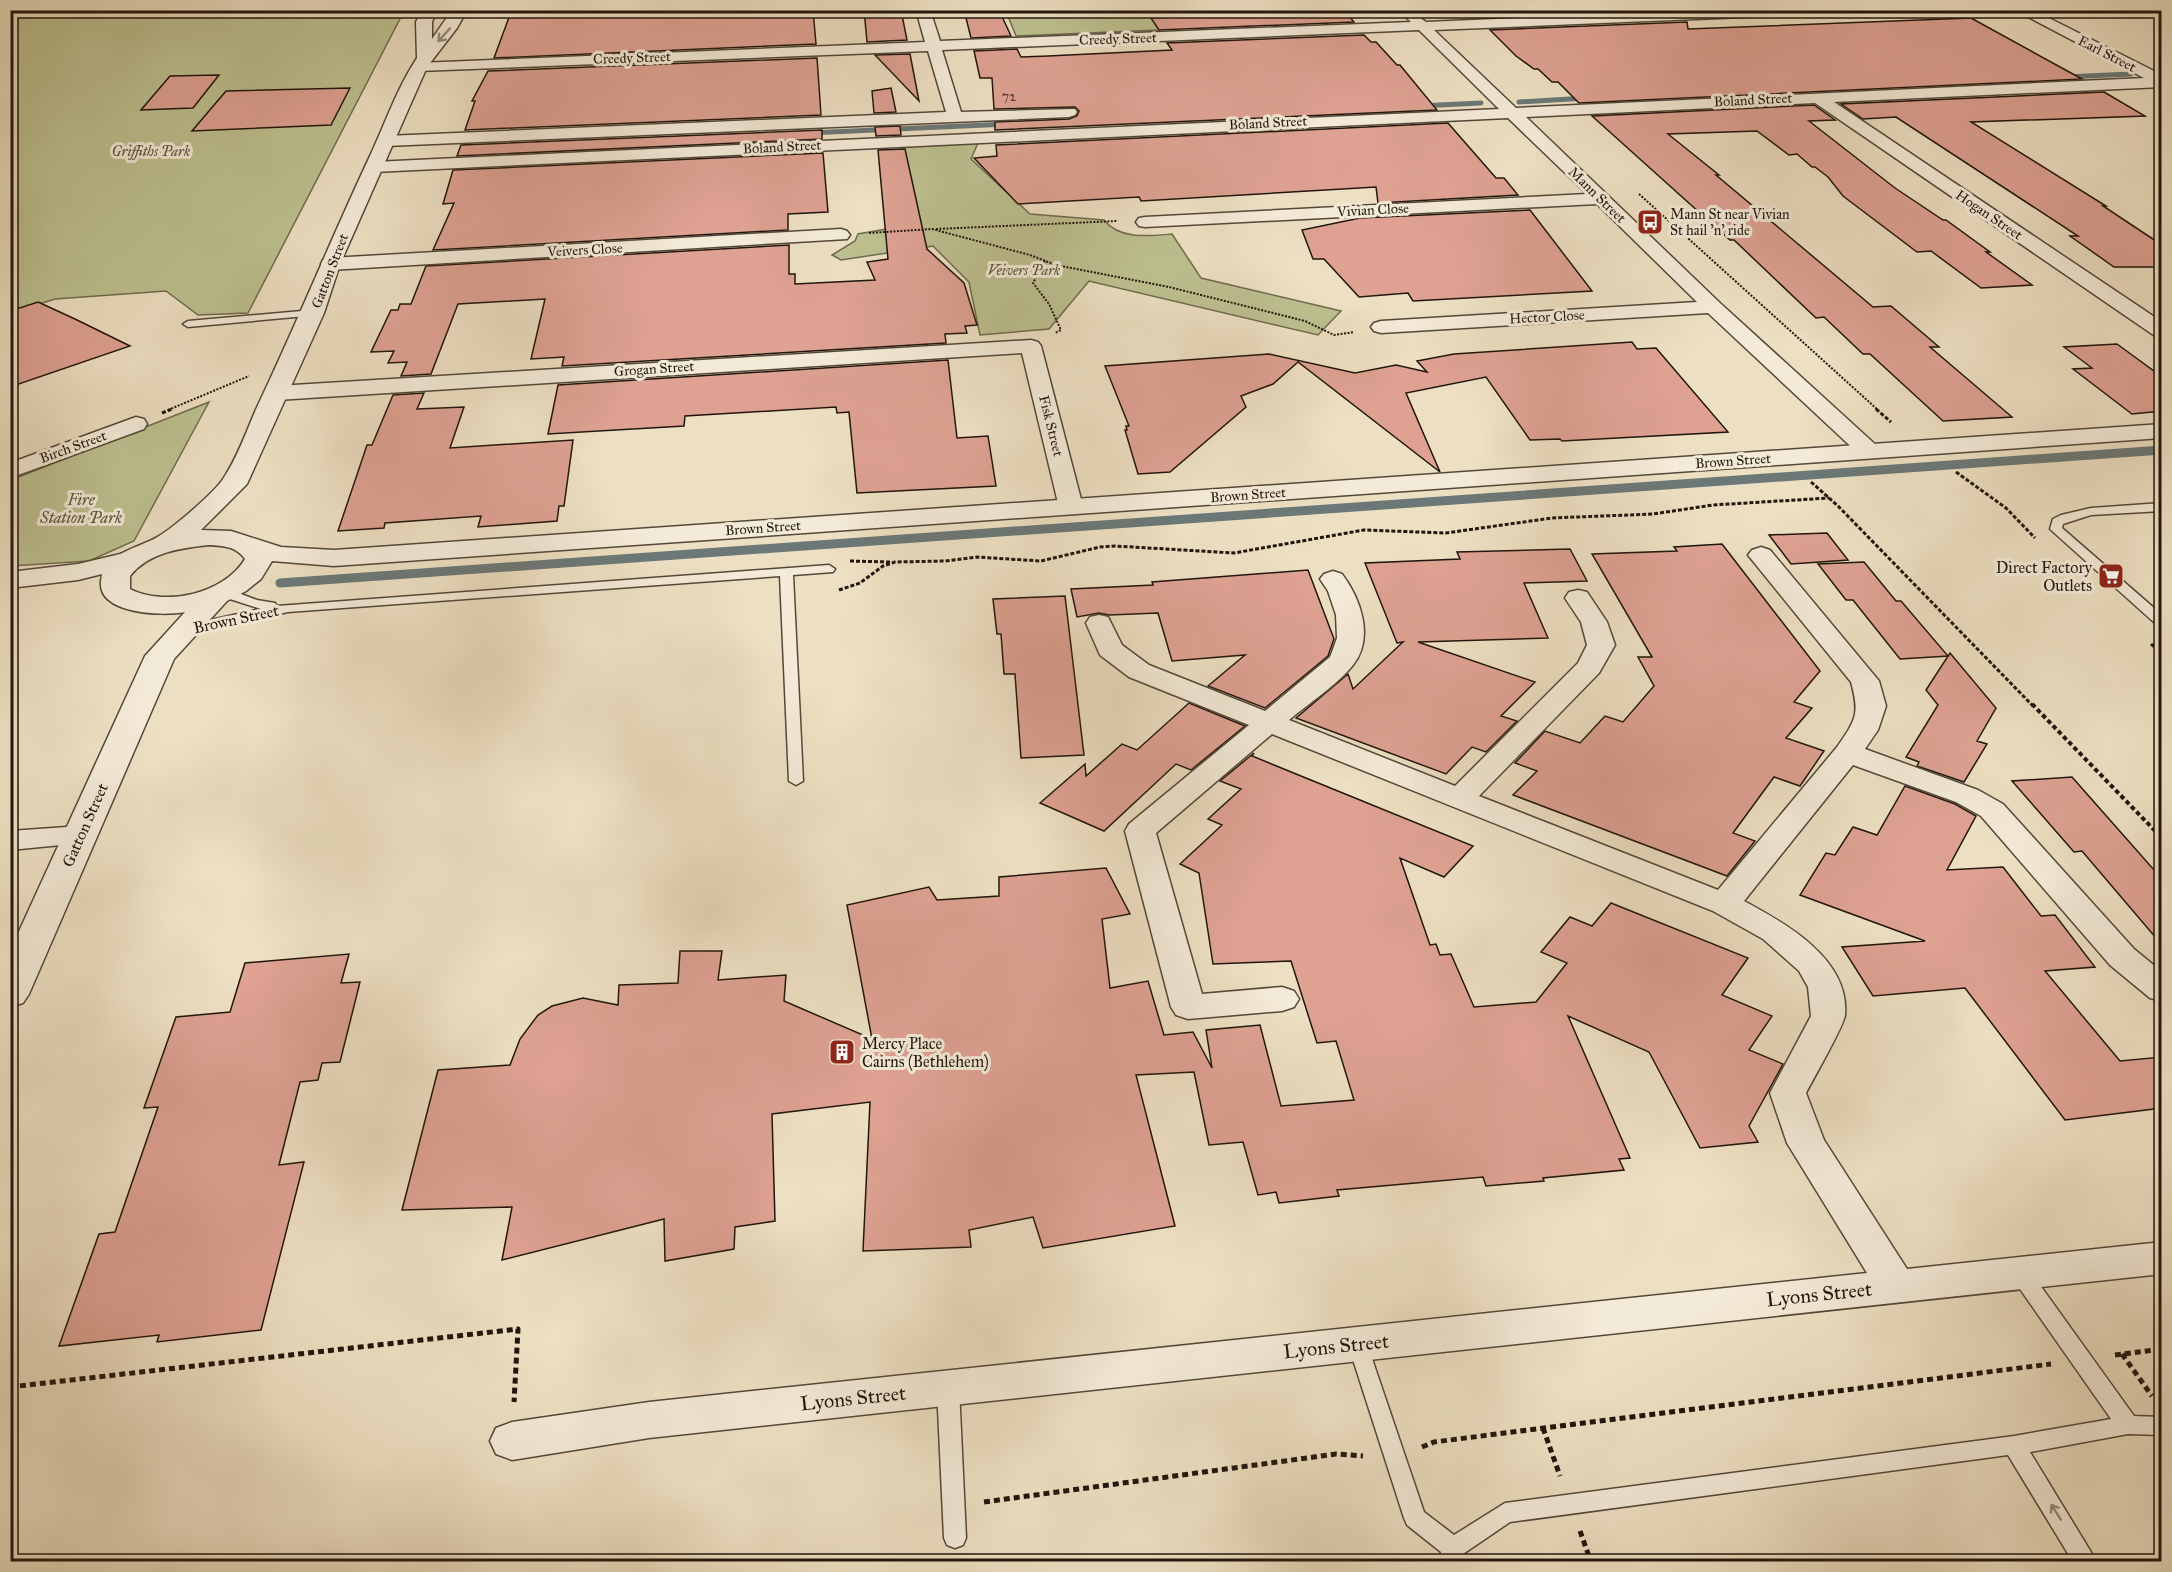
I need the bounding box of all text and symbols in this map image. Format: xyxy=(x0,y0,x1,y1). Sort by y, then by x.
one-way arrow xyxy=(437,27,451,42)
street label: Creedy Street xyxy=(1079,29,1157,49)
street label: Earl Street xyxy=(2075,32,2139,76)
street label: Creedy Street xyxy=(593,48,671,68)
house number: 72 xyxy=(1002,88,1016,105)
street label: Boland Street xyxy=(1713,89,1793,111)
street label: Boland Street xyxy=(1228,112,1308,134)
street label: Boland Street xyxy=(742,136,822,158)
park label: Griffiths Park xyxy=(112,143,191,160)
street label: Mann Street xyxy=(1565,163,1629,227)
street label: Hogan Street xyxy=(1952,186,2026,244)
street label: Vivian Close xyxy=(1336,200,1410,220)
place label: Mann St near Vivian St hail 'n' ride xyxy=(1670,206,1790,239)
bus stop icon: Mann St near Vivian St hail 'n' ride xyxy=(1635,207,1665,237)
street label: Gatton Street xyxy=(308,231,352,311)
street label: Veivers Close xyxy=(546,240,623,261)
park label: Veivers Park xyxy=(988,262,1061,279)
street label: Hector Close xyxy=(1509,307,1585,327)
street label: Grogan Street xyxy=(613,358,695,380)
street label: Fisk Street xyxy=(1035,394,1067,458)
street label: Birch Street xyxy=(37,427,109,467)
street label: Brown Street xyxy=(1694,450,1772,472)
street label: Brown Street xyxy=(1209,484,1287,506)
park label: Fire Station Park xyxy=(39,490,122,527)
street label: Brown Street xyxy=(724,517,802,539)
place label: Direct Factory Outlets xyxy=(1996,558,2092,595)
supermarket icon: Direct Factory Outlets xyxy=(2096,561,2126,591)
street label: Brown Street xyxy=(192,601,281,637)
street label: Gatton Street xyxy=(58,780,112,870)
place label: Mercy Place Cairns (Bethlehem) xyxy=(862,1034,989,1072)
building icon: Mercy Place Cairns (Bethlehem) xyxy=(827,1037,857,1067)
street label: Lyons Street xyxy=(1765,1277,1873,1311)
street label: Lyons Street xyxy=(1282,1329,1390,1363)
street label: Lyons Street xyxy=(799,1381,907,1415)
one-way arrow xyxy=(2049,1504,2061,1521)

